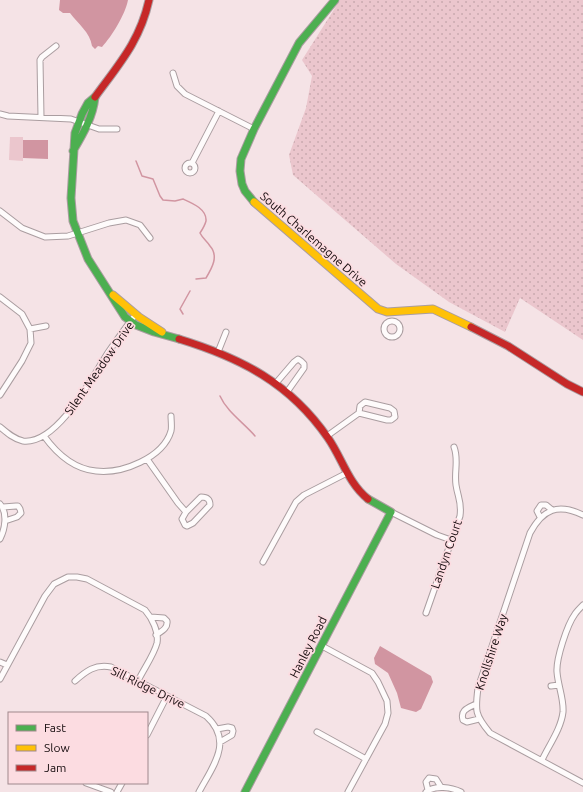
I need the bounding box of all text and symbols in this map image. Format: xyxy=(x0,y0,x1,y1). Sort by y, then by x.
street label: South Charlemagne Drive xyxy=(258,189,370,289)
street label: Silent Meadow Drive xyxy=(62,319,136,417)
street label: Landyn Court xyxy=(428,518,464,590)
street label: Knollshire Way xyxy=(473,612,509,692)
street label: Hanley Road xyxy=(287,614,329,680)
street label: Sill Ridge Drive xyxy=(109,664,187,710)
legend xyxy=(8,712,148,784)
text: Fast xyxy=(44,721,66,734)
text: Slow xyxy=(44,741,70,754)
text: Jam xyxy=(44,761,66,774)

